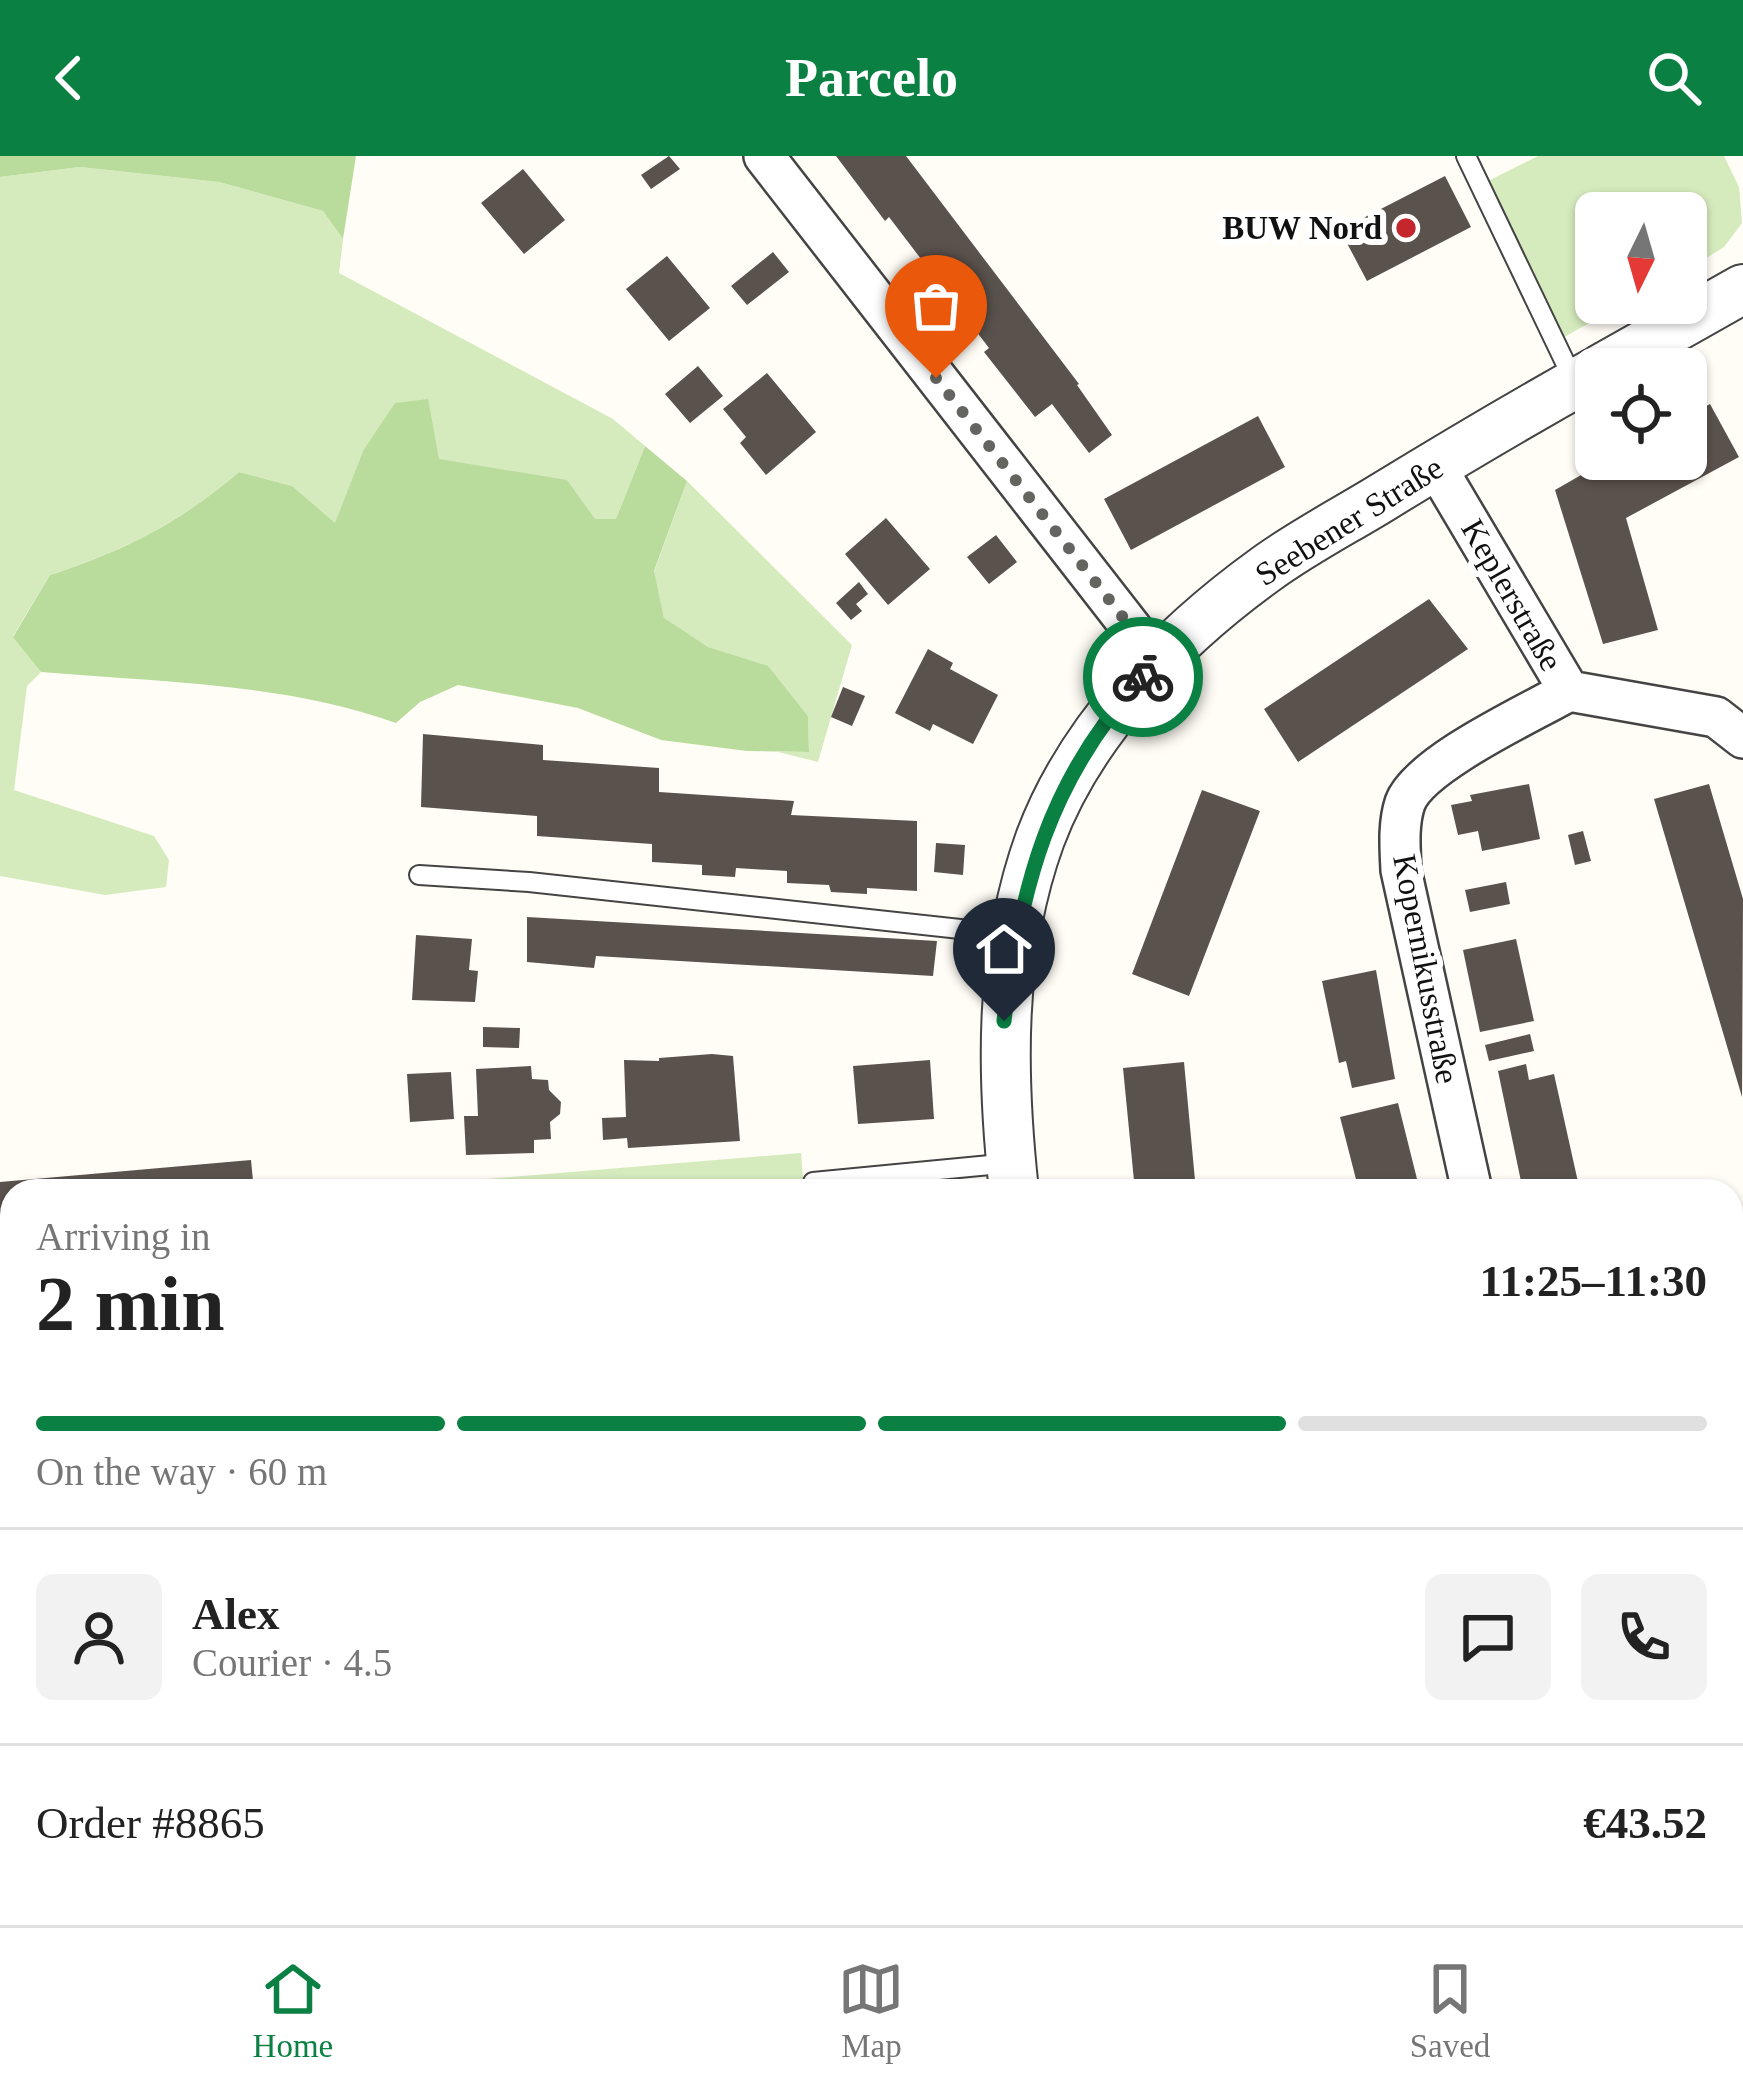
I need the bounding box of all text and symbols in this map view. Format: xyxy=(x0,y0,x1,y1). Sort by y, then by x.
icon: back xyxy=(36,45,102,111)
icon: search xyxy=(1641,45,1707,111)
text: Parcelo xyxy=(785,48,958,108)
north arrow xyxy=(1575,192,1707,324)
map controls xyxy=(1575,192,1707,480)
place label: BUW Nord xyxy=(1222,210,1382,246)
marker: BUW Nord xyxy=(1393,215,1419,241)
pin xyxy=(885,255,987,378)
icon: bag xyxy=(903,273,969,339)
button: locate xyxy=(1575,348,1707,480)
street label: Seebener Straße xyxy=(1249,449,1449,593)
street label: Keplerstraße xyxy=(1454,513,1570,677)
courier xyxy=(1083,617,1203,737)
icon: bike xyxy=(1110,644,1176,710)
street label: Kopernikusstraße xyxy=(1386,851,1466,1087)
pin xyxy=(953,898,1055,1021)
icon: home xyxy=(971,916,1037,982)
text: Arriving in xyxy=(36,1215,210,1258)
text: 11:25–11:30 xyxy=(1479,1256,1707,1306)
text: 2 min xyxy=(36,1260,225,1347)
text: On the way · 60 m xyxy=(36,1450,327,1493)
button: person xyxy=(36,1574,162,1700)
button: chat xyxy=(1425,1574,1551,1700)
button: phone xyxy=(1581,1574,1707,1700)
text: Alex xyxy=(192,1589,279,1639)
text: Courier · 4.5 xyxy=(192,1641,392,1684)
text: Order #8865 xyxy=(36,1798,265,1848)
text: €43.52 xyxy=(1583,1798,1707,1848)
tab: Home xyxy=(253,1956,333,2065)
tab: Map xyxy=(838,1956,904,2065)
tab: Saved xyxy=(1410,1956,1490,2065)

